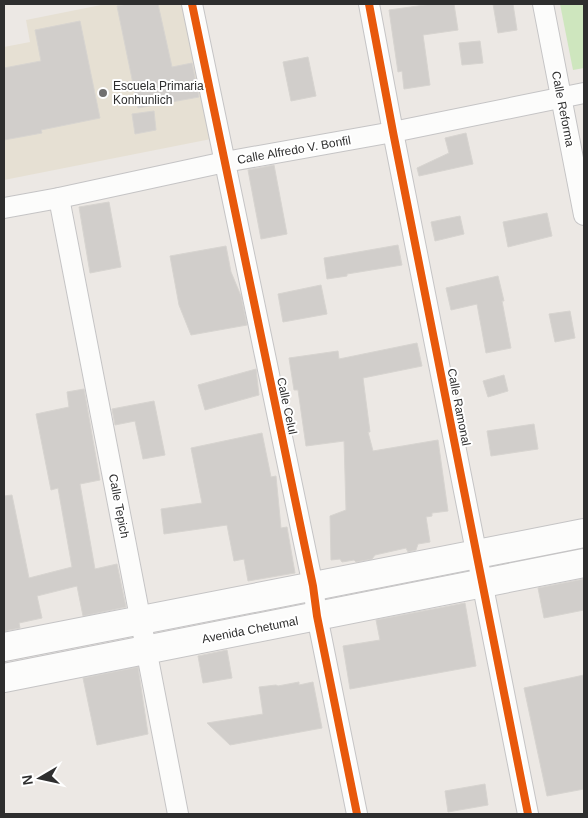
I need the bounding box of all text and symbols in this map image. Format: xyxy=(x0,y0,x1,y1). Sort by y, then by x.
street label: Calle Reforma xyxy=(549,70,577,148)
place label: Escuela Primaria Konhunlich xyxy=(113,79,204,107)
marker: Escuela Primaria Konhunlich xyxy=(97,87,109,99)
street label: Calle Alfredo V. Bonfil xyxy=(236,133,352,167)
street label: Calle Ramonal xyxy=(445,367,473,447)
street label: Calle Celul xyxy=(274,376,300,436)
street label: Calle Tepich xyxy=(106,473,132,539)
street label: Avenida Chetumal xyxy=(201,614,299,646)
north arrow xyxy=(15,753,65,803)
text: N xyxy=(18,774,36,786)

